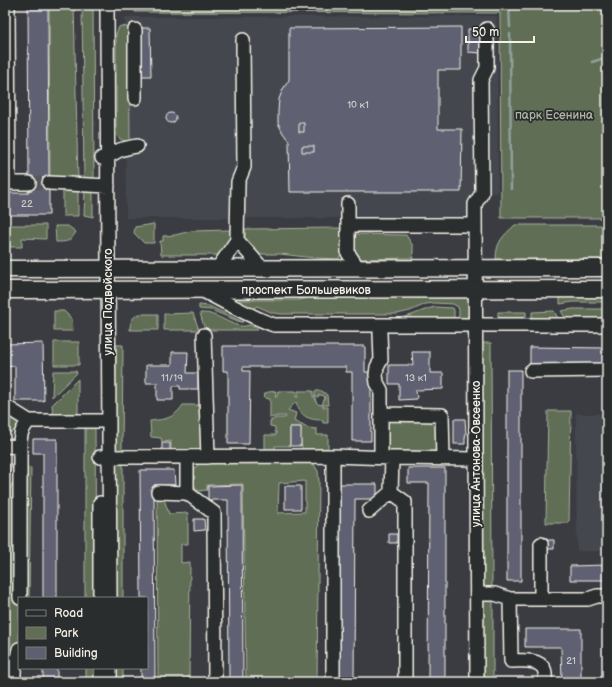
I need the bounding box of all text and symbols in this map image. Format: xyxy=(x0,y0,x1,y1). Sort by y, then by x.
scale bar xyxy=(466,18,534,44)
text: 50 m xyxy=(472,25,499,40)
house number: 10 к1 xyxy=(347,99,369,111)
park label: парк Есенина xyxy=(515,108,593,123)
house number: 22 xyxy=(21,198,33,210)
street label: улица Подвойского xyxy=(101,248,116,356)
street label: проспект Большевиков xyxy=(241,283,371,298)
house number: 11/19 xyxy=(161,372,183,384)
house number: 13 к1 xyxy=(405,372,427,384)
street label: улица Антонова-Овсеенко xyxy=(469,381,484,527)
legend xyxy=(18,597,148,669)
text: Road xyxy=(54,606,83,621)
text: Park xyxy=(54,626,78,641)
text: Building xyxy=(54,646,98,661)
house number: 21 xyxy=(566,655,576,667)

